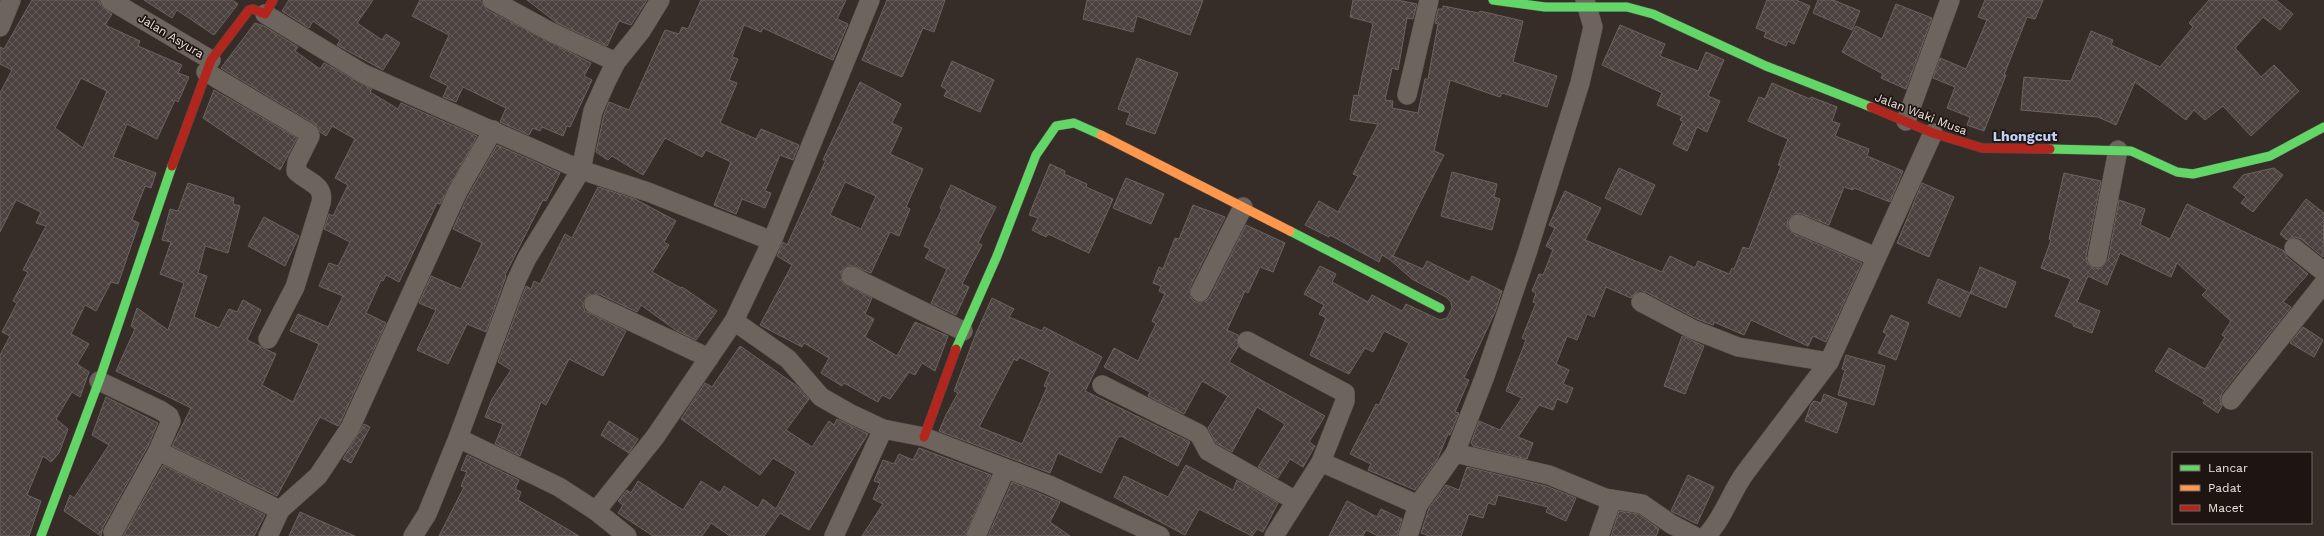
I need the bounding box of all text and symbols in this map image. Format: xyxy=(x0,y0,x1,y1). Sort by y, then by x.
street label: Jalan Asyura xyxy=(136,11,206,61)
street label: Jalan Waki Musa xyxy=(1873,90,1969,138)
district label: Lhongcut xyxy=(1993,128,2057,144)
legend xyxy=(2172,452,2312,524)
text: Lancar xyxy=(2208,461,2248,475)
text: Padat xyxy=(2208,481,2241,495)
text: Macet xyxy=(2208,501,2243,515)

